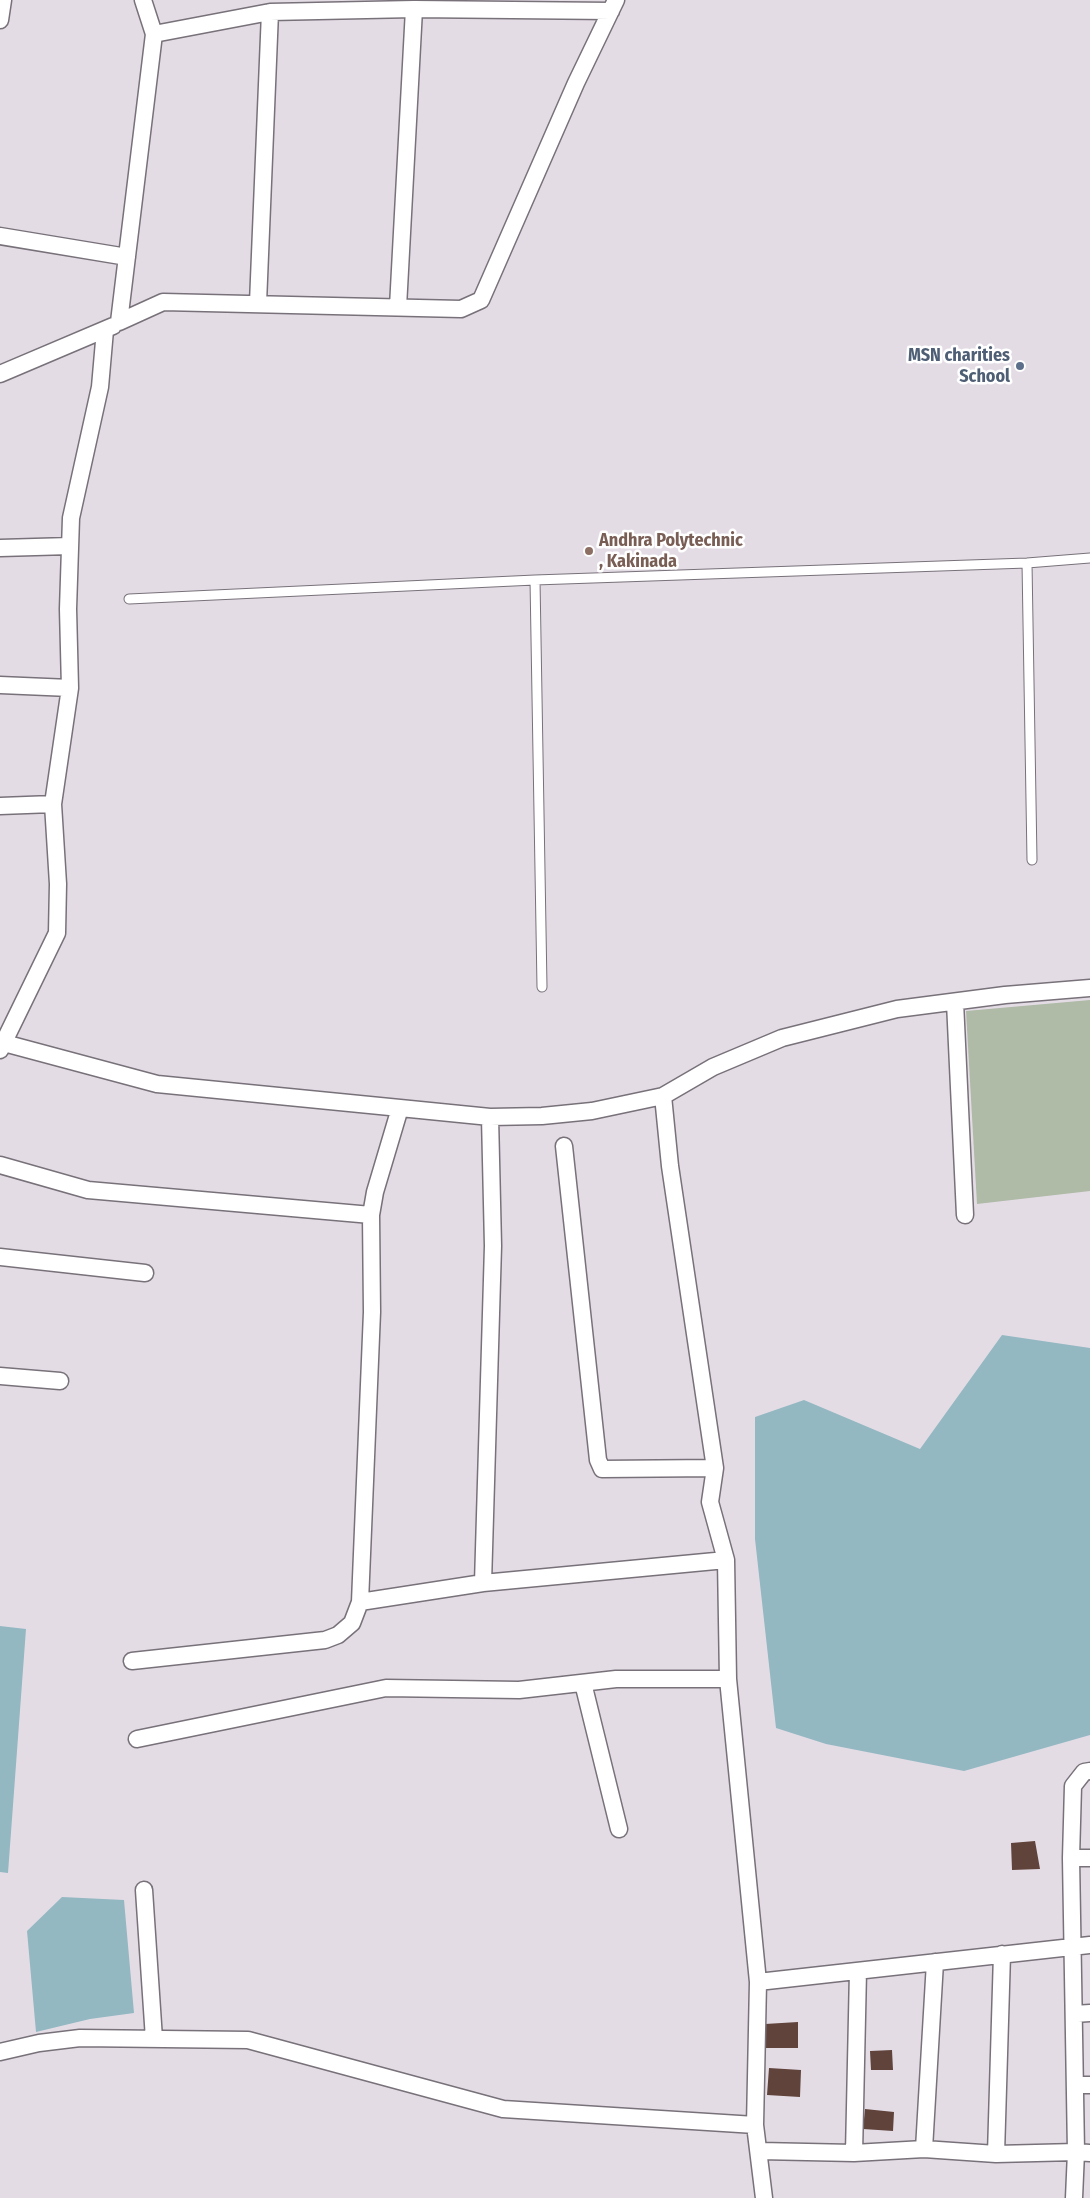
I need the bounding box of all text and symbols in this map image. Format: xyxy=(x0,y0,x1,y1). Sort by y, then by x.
place label: MSN charities School xyxy=(908,345,1010,388)
marker: MSN charities School xyxy=(1014,360,1026,372)
place label: Andhra Polytechnic , Kakinada xyxy=(599,530,743,572)
marker: Andhra Polytechnic , Kakinada xyxy=(583,545,595,557)

